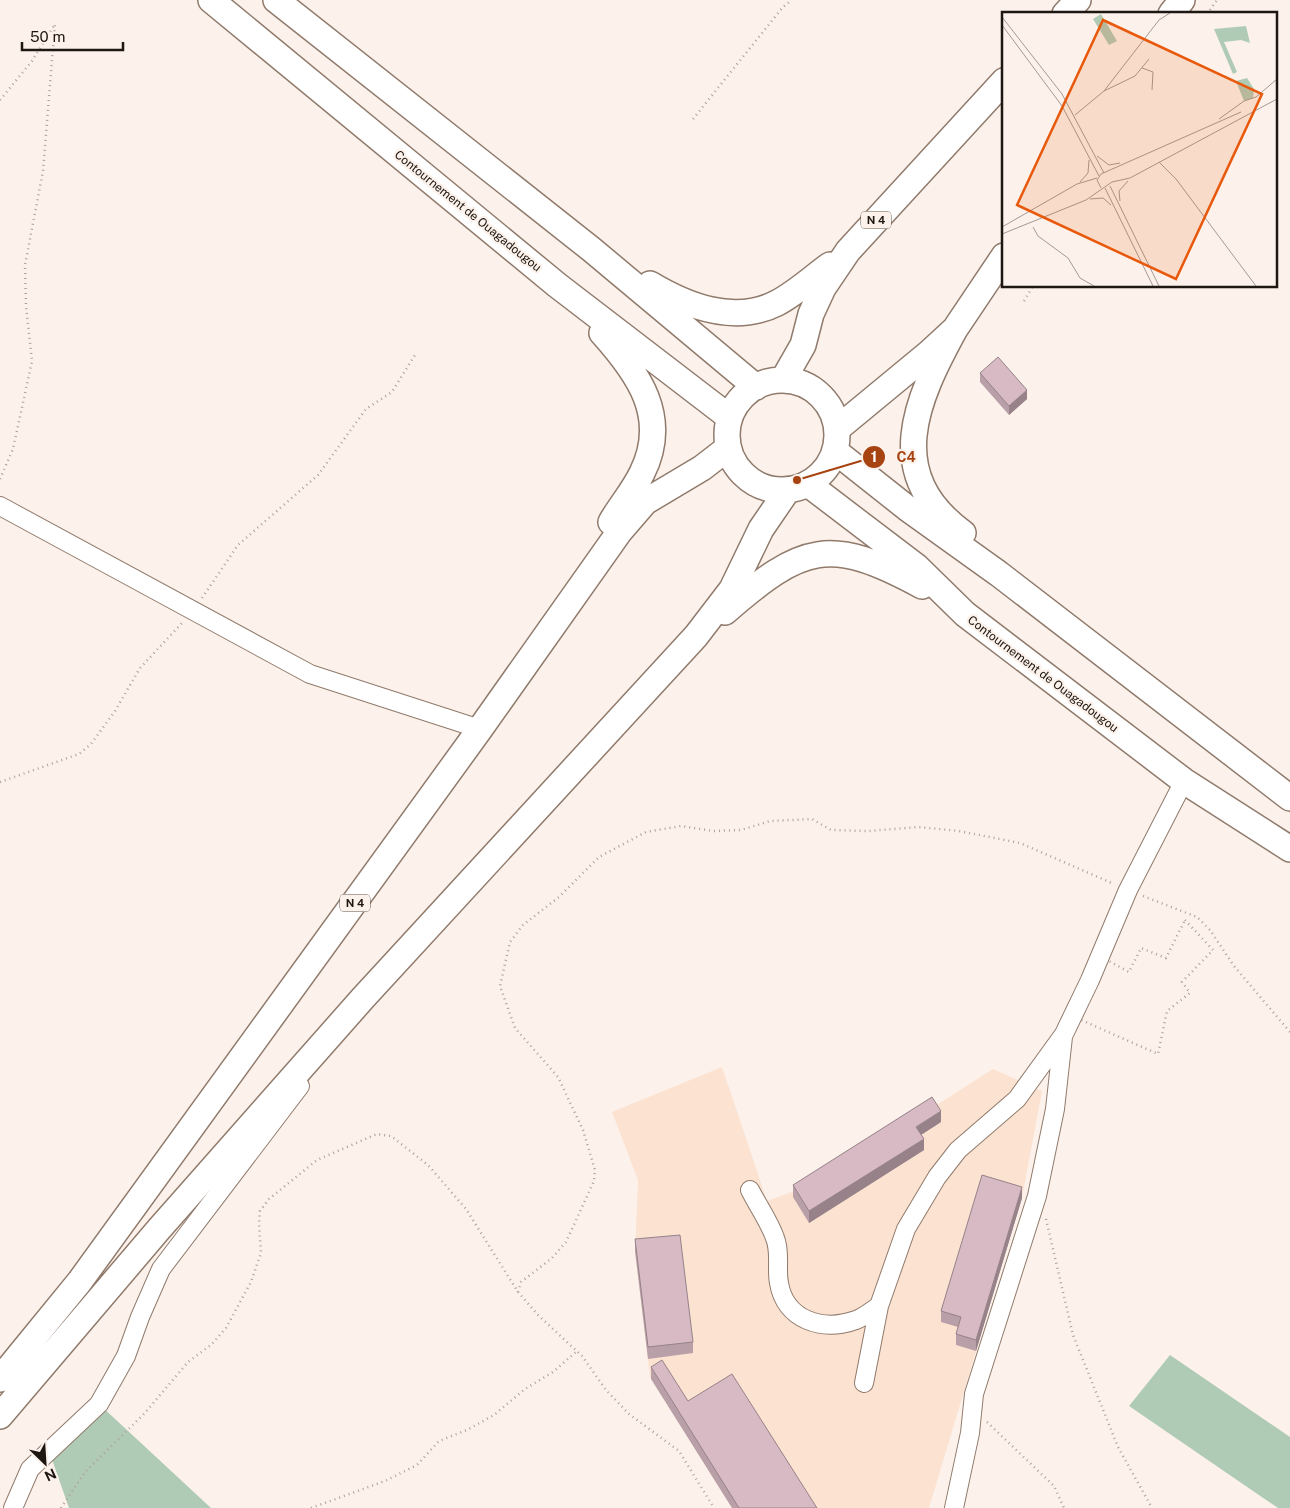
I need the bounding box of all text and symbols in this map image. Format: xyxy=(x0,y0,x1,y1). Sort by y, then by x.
inset map xyxy=(1002,12,1278,288)
scale bar xyxy=(22,20,124,52)
text: 50 m xyxy=(30,28,65,45)
street label: Contournement de Ouagadougou xyxy=(392,147,544,275)
road number: N 4 xyxy=(861,212,891,228)
callout: C4 xyxy=(861,442,925,471)
text: 1 xyxy=(871,448,877,465)
text: C4 xyxy=(896,449,916,465)
street label: Contournement de Ouagadougou xyxy=(965,613,1121,735)
road number: N 4 xyxy=(340,894,370,911)
north arrow xyxy=(20,1438,70,1488)
text: N xyxy=(42,1465,59,1484)

